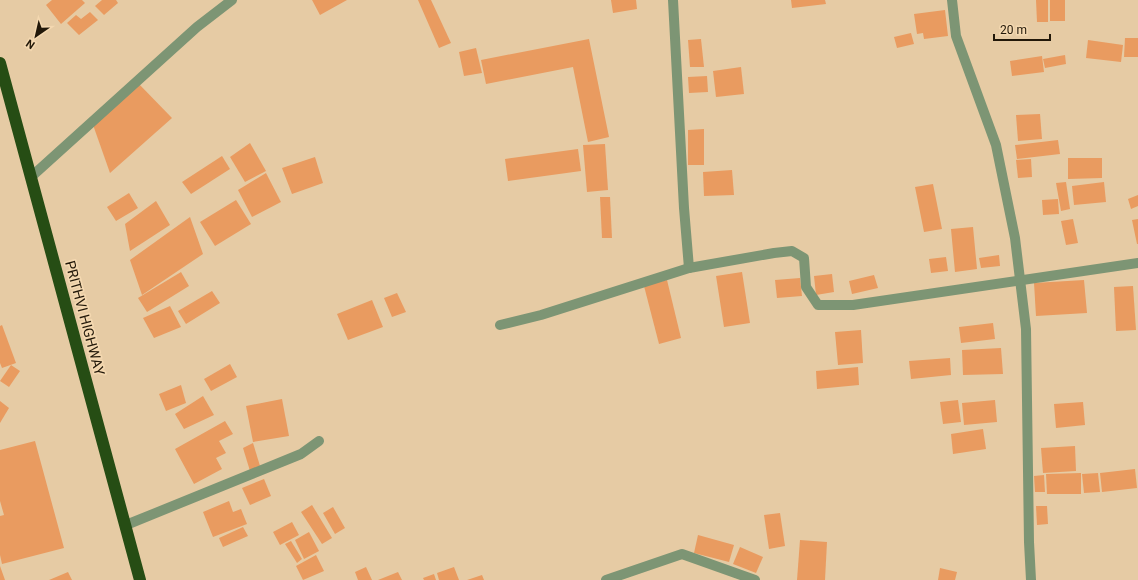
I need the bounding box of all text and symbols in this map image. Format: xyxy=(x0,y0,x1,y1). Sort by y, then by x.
north arrow xyxy=(16,16,56,56)
scale bar xyxy=(994,16,1050,42)
text: 20 m xyxy=(1000,23,1027,37)
text: N xyxy=(24,36,38,51)
street label: PRITHVI HIGHWAY xyxy=(62,259,108,378)

